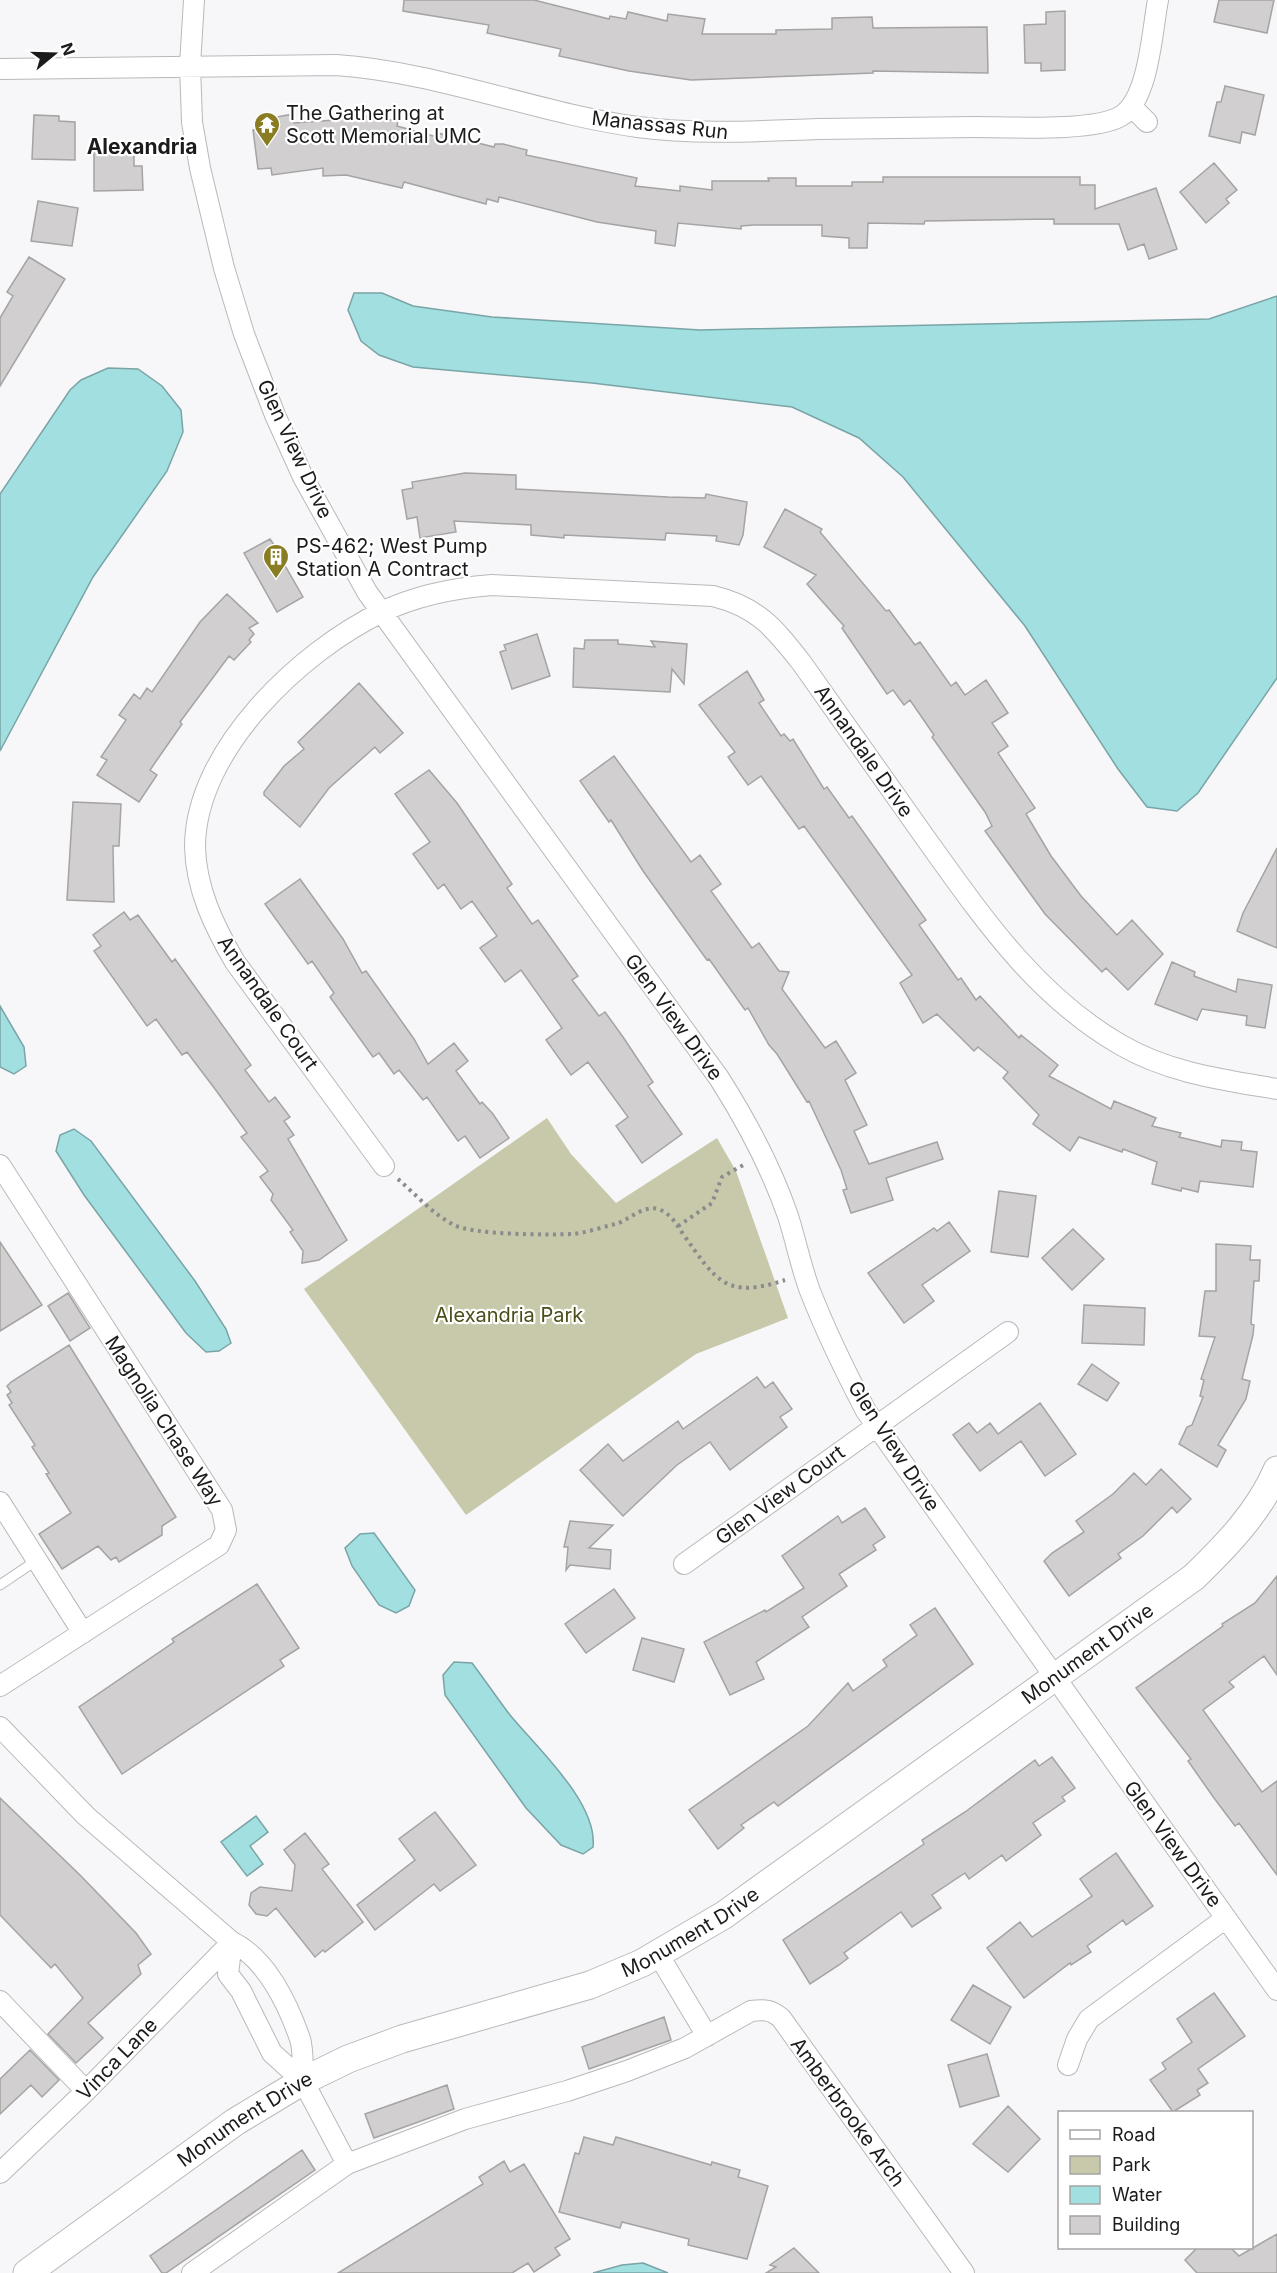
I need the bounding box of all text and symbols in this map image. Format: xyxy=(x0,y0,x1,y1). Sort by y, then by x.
north arrow xyxy=(24,24,84,84)
text: N xyxy=(57,40,80,58)
place label: The Gathering at Scott Memorial UMC xyxy=(286,101,482,148)
street label: Manassas Run xyxy=(590,106,730,144)
temple icon: The Gathering at Scott Memorial UMC xyxy=(252,110,282,148)
district label: Alexandria xyxy=(87,134,197,159)
street label: Glen View Drive xyxy=(252,376,338,522)
place label: PS-462; West Pump Station A Contract xyxy=(296,534,487,581)
building icon: PS-462; West Pump Station A Contract xyxy=(261,542,291,580)
street label: Annandale Drive xyxy=(810,680,918,822)
street label: Annandale Court xyxy=(213,931,324,1075)
street label: Glen View Drive xyxy=(620,949,728,1085)
park label: Alexandria Park xyxy=(435,1303,583,1327)
street label: Magnolia Chase Way xyxy=(100,1331,228,1511)
street label: Glen View Drive xyxy=(843,1376,945,1516)
street label: Glen View Court xyxy=(711,1440,850,1550)
street label: Monument Drive xyxy=(1017,1598,1158,1709)
street label: Glen View Drive xyxy=(1119,1776,1227,1912)
street label: Monument Drive xyxy=(618,1882,764,1982)
street label: Vinca Lane xyxy=(72,2013,162,2105)
street label: Amberbrooke Arch xyxy=(786,2033,910,2191)
street label: Monument Drive xyxy=(173,2066,316,2172)
legend xyxy=(1058,2111,1253,2249)
text: Road xyxy=(1112,2124,1155,2145)
text: Park xyxy=(1112,2154,1151,2175)
text: Water xyxy=(1112,2184,1162,2205)
text: Building xyxy=(1112,2214,1180,2235)

